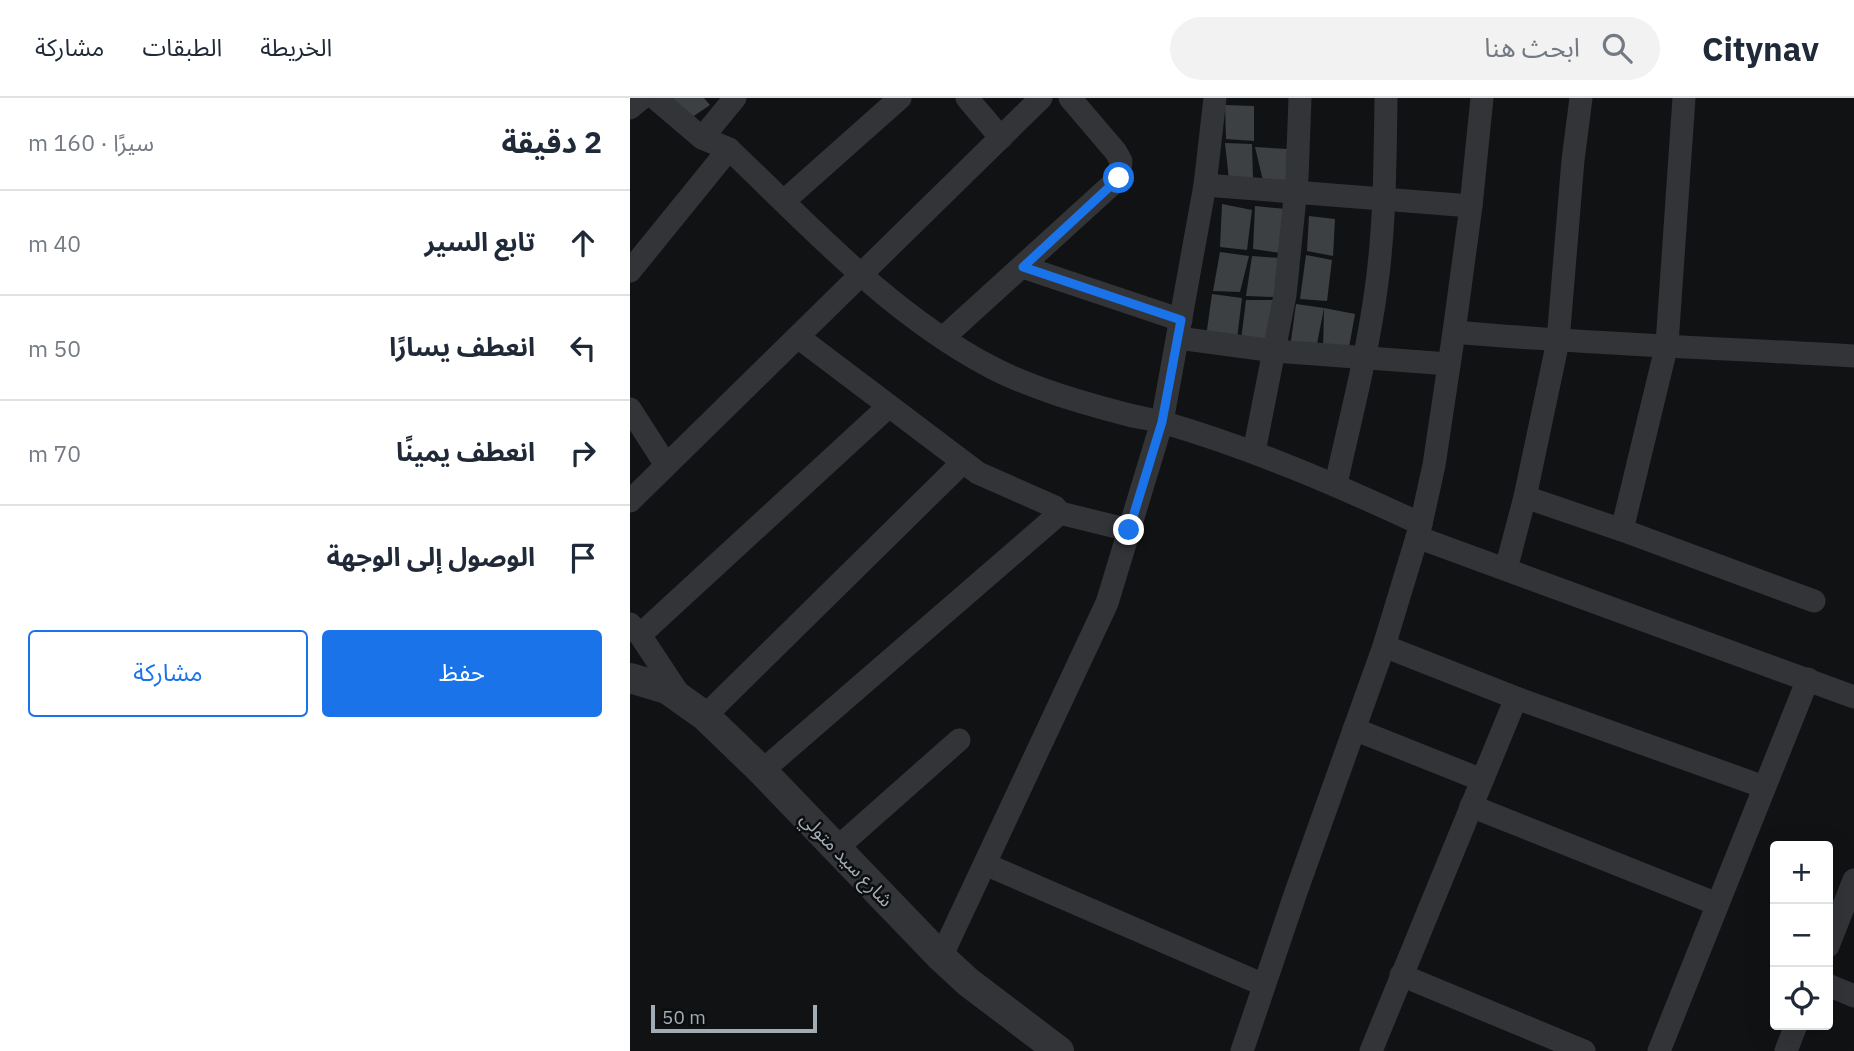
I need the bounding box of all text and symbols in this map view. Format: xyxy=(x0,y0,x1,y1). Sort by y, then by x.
search box xyxy=(1170,17,1660,80)
text: Citynav xyxy=(1702,27,1819,70)
icon: search xyxy=(1598,29,1636,67)
text: ابحث هنا xyxy=(1484,30,1580,64)
text: مشاركة xyxy=(35,31,104,63)
text: الطبقات xyxy=(142,31,222,63)
text: الخريطة xyxy=(260,31,332,63)
text: 2 دقيقة xyxy=(501,122,602,161)
text: سيرًا · 160 m xyxy=(28,127,154,157)
route start xyxy=(1103,162,1134,193)
text: تابع السير xyxy=(425,224,535,258)
icon: ahead xyxy=(564,224,602,262)
text: 40 m xyxy=(28,228,81,258)
text: انعطف يسارًا xyxy=(389,329,535,363)
icon: left xyxy=(564,329,602,367)
text: 50 m xyxy=(28,333,81,363)
text: انعطف يمينًا xyxy=(396,434,535,468)
icon: right xyxy=(564,434,602,472)
text: 70 m xyxy=(28,438,81,468)
route end xyxy=(1113,514,1144,545)
text: الوصول إلى الوجهة xyxy=(326,539,535,573)
icon: arrive xyxy=(564,539,602,577)
button: مشاركة xyxy=(28,630,308,717)
button: حفظ xyxy=(322,630,602,717)
street label: شارع سيد متولي xyxy=(793,806,898,914)
map controls xyxy=(1770,841,1833,1030)
button: + xyxy=(1770,841,1833,904)
button: − xyxy=(1770,904,1833,967)
button: locate xyxy=(1770,967,1833,1030)
scale bar xyxy=(651,1002,817,1034)
text: 50 m xyxy=(662,1005,706,1029)

